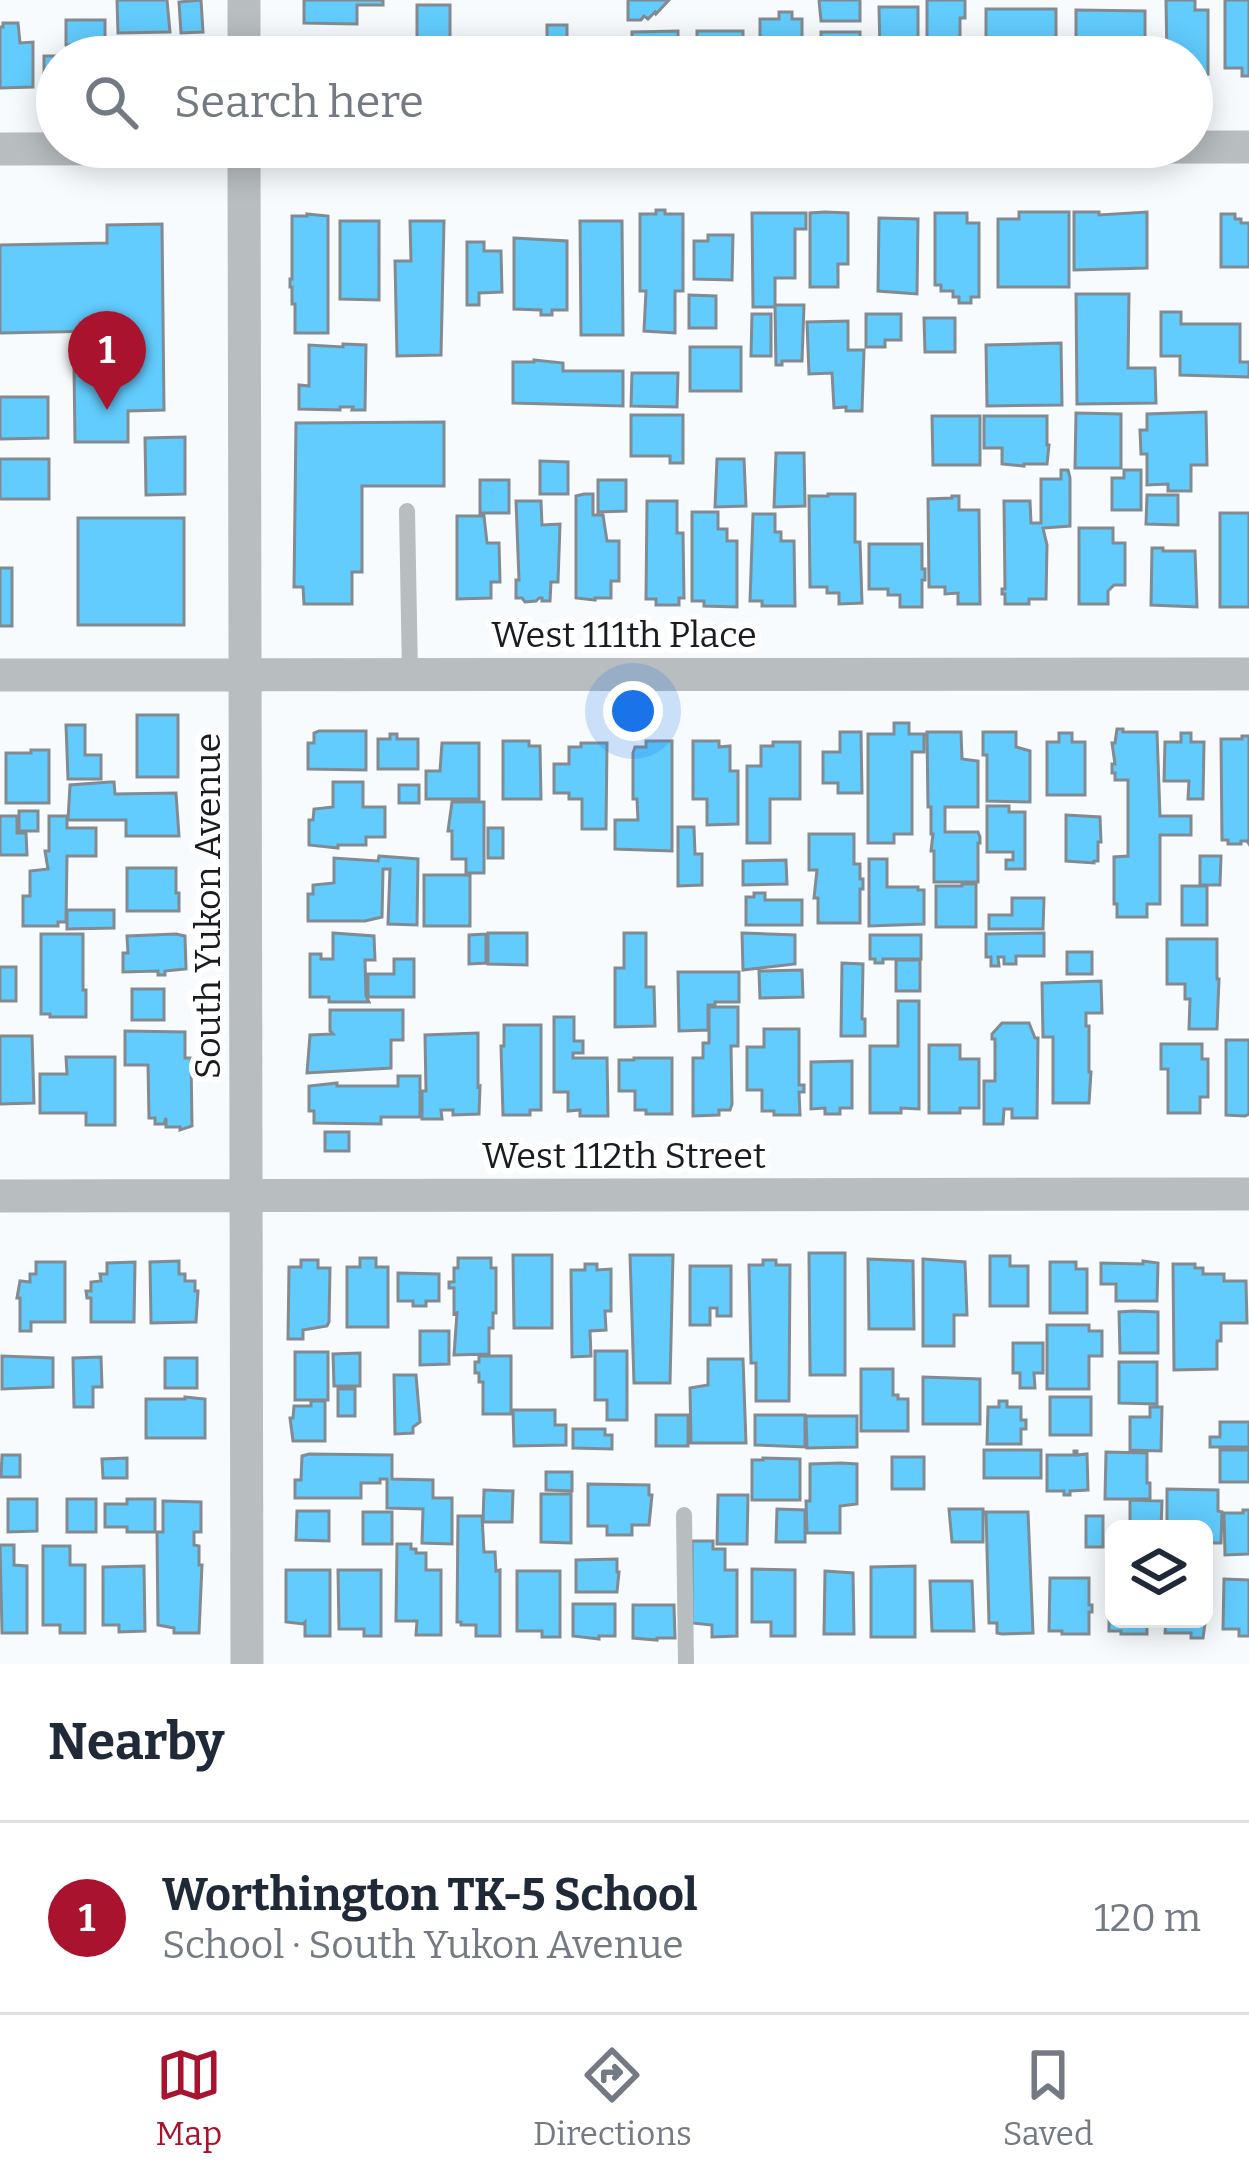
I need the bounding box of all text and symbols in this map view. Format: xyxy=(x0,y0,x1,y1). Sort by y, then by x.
search box xyxy=(36,36,1213,168)
icon: search xyxy=(78,69,144,135)
text: Search here xyxy=(174,75,424,129)
pin: 1 xyxy=(68,311,146,410)
street label: West 111th Place xyxy=(491,613,757,657)
your location xyxy=(603,681,663,741)
street label: South Yukon Avenue xyxy=(186,733,230,1079)
street label: West 112th Street xyxy=(482,1134,766,1178)
map controls xyxy=(1105,1520,1213,1628)
button: layers xyxy=(1105,1520,1213,1628)
text: Nearby xyxy=(48,1711,224,1773)
text: Worthington TK-5 School xyxy=(162,1868,698,1922)
text: 1 xyxy=(79,1895,95,1941)
text: 120 m xyxy=(1094,1895,1201,1941)
text: School · South Yukon Avenue xyxy=(162,1922,684,1968)
tab: Map xyxy=(156,2042,222,2154)
tab: Directions xyxy=(533,2042,692,2154)
tab: Saved xyxy=(1003,2042,1093,2154)

